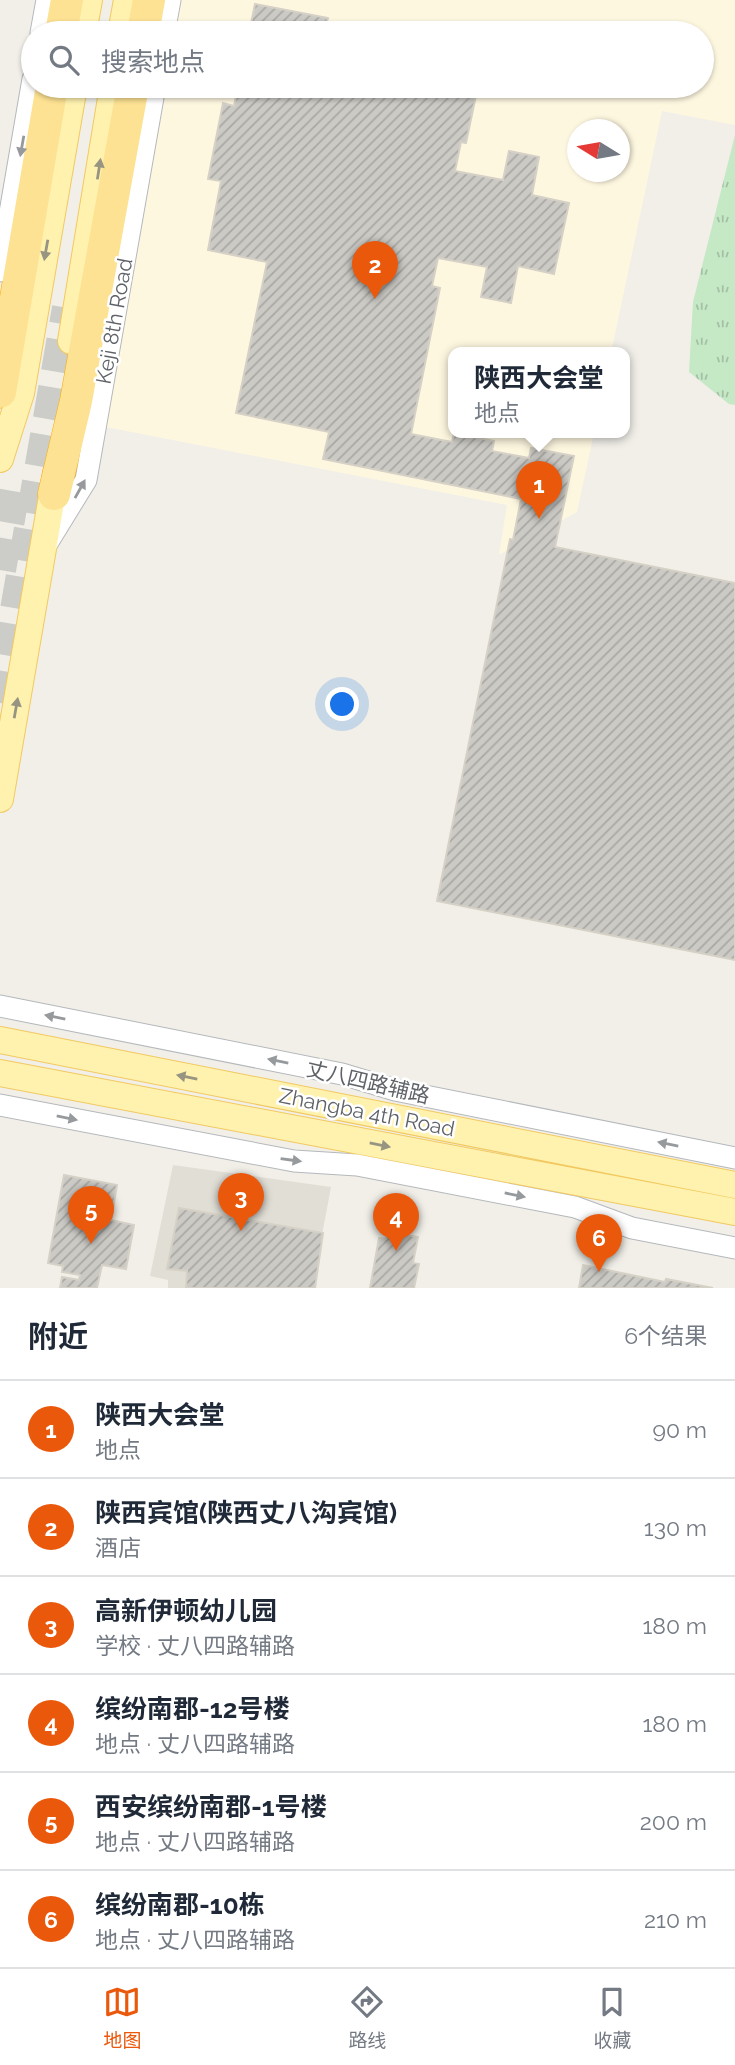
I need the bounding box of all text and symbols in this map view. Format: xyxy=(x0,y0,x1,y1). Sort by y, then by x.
search box xyxy=(21,21,714,98)
icon: search xyxy=(45,41,83,79)
text: 搜索地点 xyxy=(101,47,205,77)
north arrow xyxy=(567,119,630,182)
one-way arrow xyxy=(16,135,27,157)
one-way arrow xyxy=(94,158,105,180)
one-way arrow xyxy=(40,239,51,261)
pin: 2 xyxy=(352,241,398,299)
street label: Keji 8th Road xyxy=(91,256,137,386)
popup xyxy=(448,347,630,438)
text: 陕西大会堂 xyxy=(474,363,604,393)
text: 地点 xyxy=(474,399,520,426)
pin: 1 xyxy=(516,461,562,519)
one-way arrow xyxy=(74,479,86,498)
your location xyxy=(325,687,359,721)
one-way arrow xyxy=(11,697,22,719)
one-way arrow xyxy=(44,1011,66,1022)
one-way arrow xyxy=(267,1055,289,1066)
street label: 丈八四路辅路 xyxy=(304,1056,432,1108)
one-way arrow xyxy=(176,1071,198,1082)
street label: Zhangba 4th Road xyxy=(277,1083,457,1141)
one-way arrow xyxy=(56,1113,78,1124)
one-way arrow xyxy=(369,1139,391,1150)
one-way arrow xyxy=(657,1139,679,1150)
one-way arrow xyxy=(280,1155,302,1166)
pin: 3 xyxy=(218,1173,264,1231)
pin: 5 xyxy=(68,1186,114,1244)
one-way arrow xyxy=(504,1190,526,1201)
pin: 4 xyxy=(373,1193,419,1251)
pin: 6 xyxy=(576,1214,622,1272)
text: 附近 xyxy=(28,1319,88,1354)
text: 6个结果 xyxy=(624,1322,707,1349)
text: 陕西大会堂 xyxy=(95,1400,225,1430)
text: 1 xyxy=(45,1416,57,1443)
text: 90 m xyxy=(652,1416,707,1443)
text: 地点 xyxy=(95,1436,141,1463)
text: 陕西宾馆(陕西丈八沟宾馆) xyxy=(95,1498,397,1528)
text: 2 xyxy=(45,1514,57,1541)
text: 130 m xyxy=(644,1514,707,1541)
text: 酒店 xyxy=(95,1534,141,1561)
text: 高新伊顿幼儿园 xyxy=(95,1596,277,1626)
text: 3 xyxy=(45,1612,57,1639)
text: 180 m xyxy=(642,1612,707,1639)
text: 学校 · 丈八四路辅路 xyxy=(95,1632,295,1659)
text: 缤纷南郡-12号楼 xyxy=(95,1694,289,1724)
text: 4 xyxy=(44,1710,58,1737)
text: 180 m xyxy=(642,1710,707,1737)
text: 地点 · 丈八四路辅路 xyxy=(95,1730,295,1757)
text: 西安缤纷南郡-1号楼 xyxy=(95,1792,327,1822)
text: 5 xyxy=(45,1808,57,1835)
text: 200 m xyxy=(640,1808,707,1835)
text: 地点 · 丈八四路辅路 xyxy=(95,1828,295,1855)
text: 缤纷南郡-10栋 xyxy=(95,1890,265,1920)
text: 6 xyxy=(44,1906,58,1933)
text: 210 m xyxy=(644,1906,707,1933)
text: 地点 · 丈八四路辅路 xyxy=(95,1926,295,1953)
tab: 地图 xyxy=(103,1983,142,2052)
tab: 路线 xyxy=(348,1983,387,2052)
tab: 收藏 xyxy=(593,1983,632,2052)

